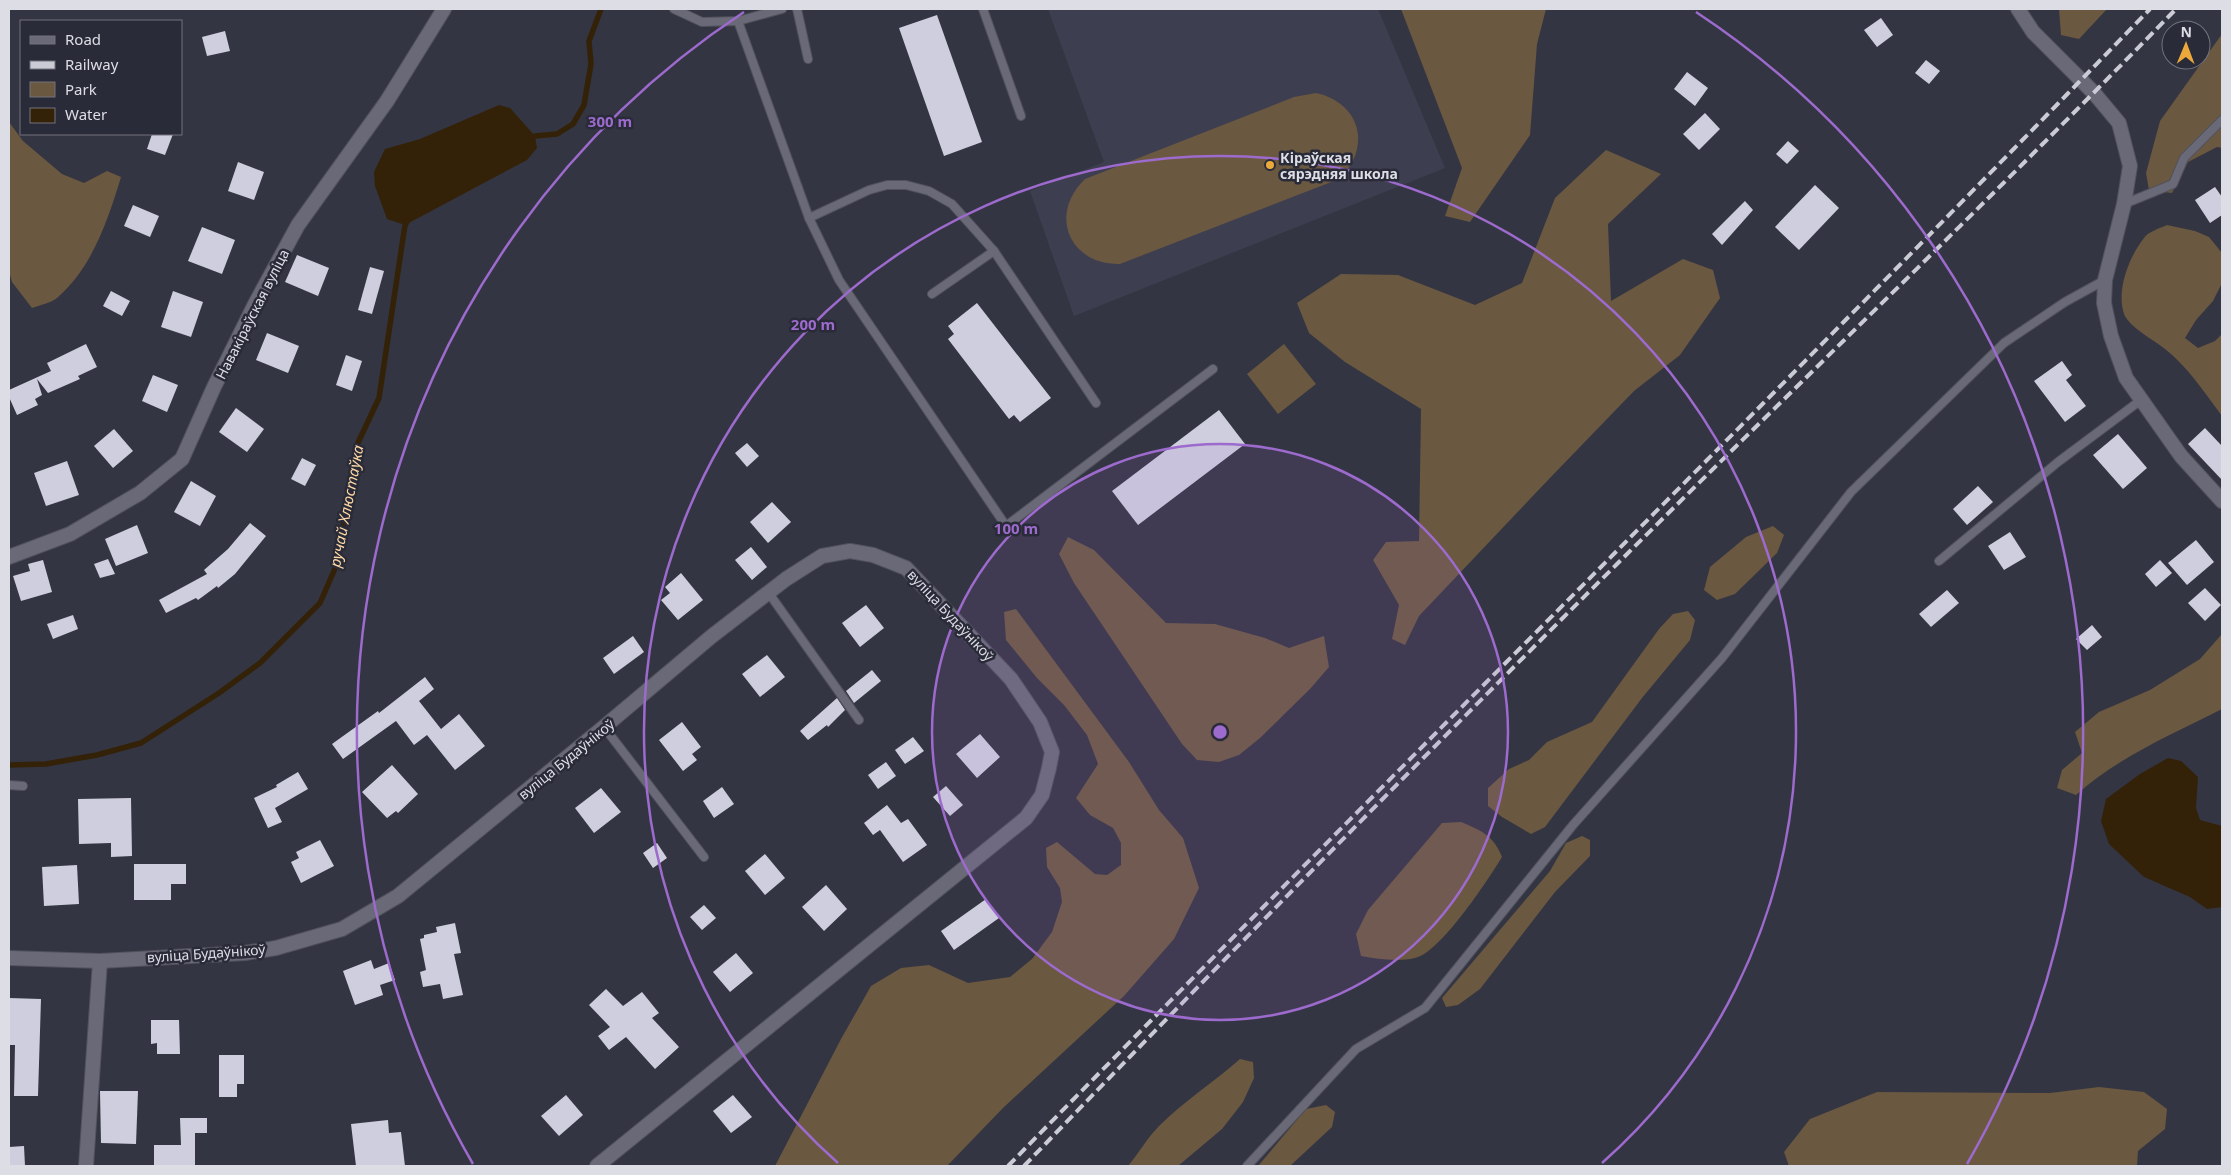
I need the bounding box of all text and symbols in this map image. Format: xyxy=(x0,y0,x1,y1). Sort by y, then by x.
legend xyxy=(20,20,182,135)
north arrow xyxy=(2161,20,2211,70)
text: N xyxy=(2180,22,2192,41)
text: Road xyxy=(65,29,101,49)
text: Railway xyxy=(65,54,119,74)
text: Park xyxy=(65,79,97,99)
text: Water xyxy=(65,104,107,124)
text: 300 m xyxy=(588,111,632,131)
place label: Кіраўская сярэдняя школа xyxy=(1280,148,1398,183)
marker: Кіраўская сярэдняя школа xyxy=(1264,159,1276,171)
street label: Навакіраўская вуліца xyxy=(211,246,293,382)
text: 200 m xyxy=(791,314,835,334)
water label: ручай Хлюстаўка xyxy=(324,443,368,570)
text: 100 m xyxy=(994,518,1038,538)
street label: вуліца Будаўнікоў xyxy=(904,565,999,665)
street label: вуліца Будаўнікоў xyxy=(514,714,619,804)
centre of rings xyxy=(1211,723,1229,741)
street label: вуліца Будаўнікоў xyxy=(146,939,267,967)

